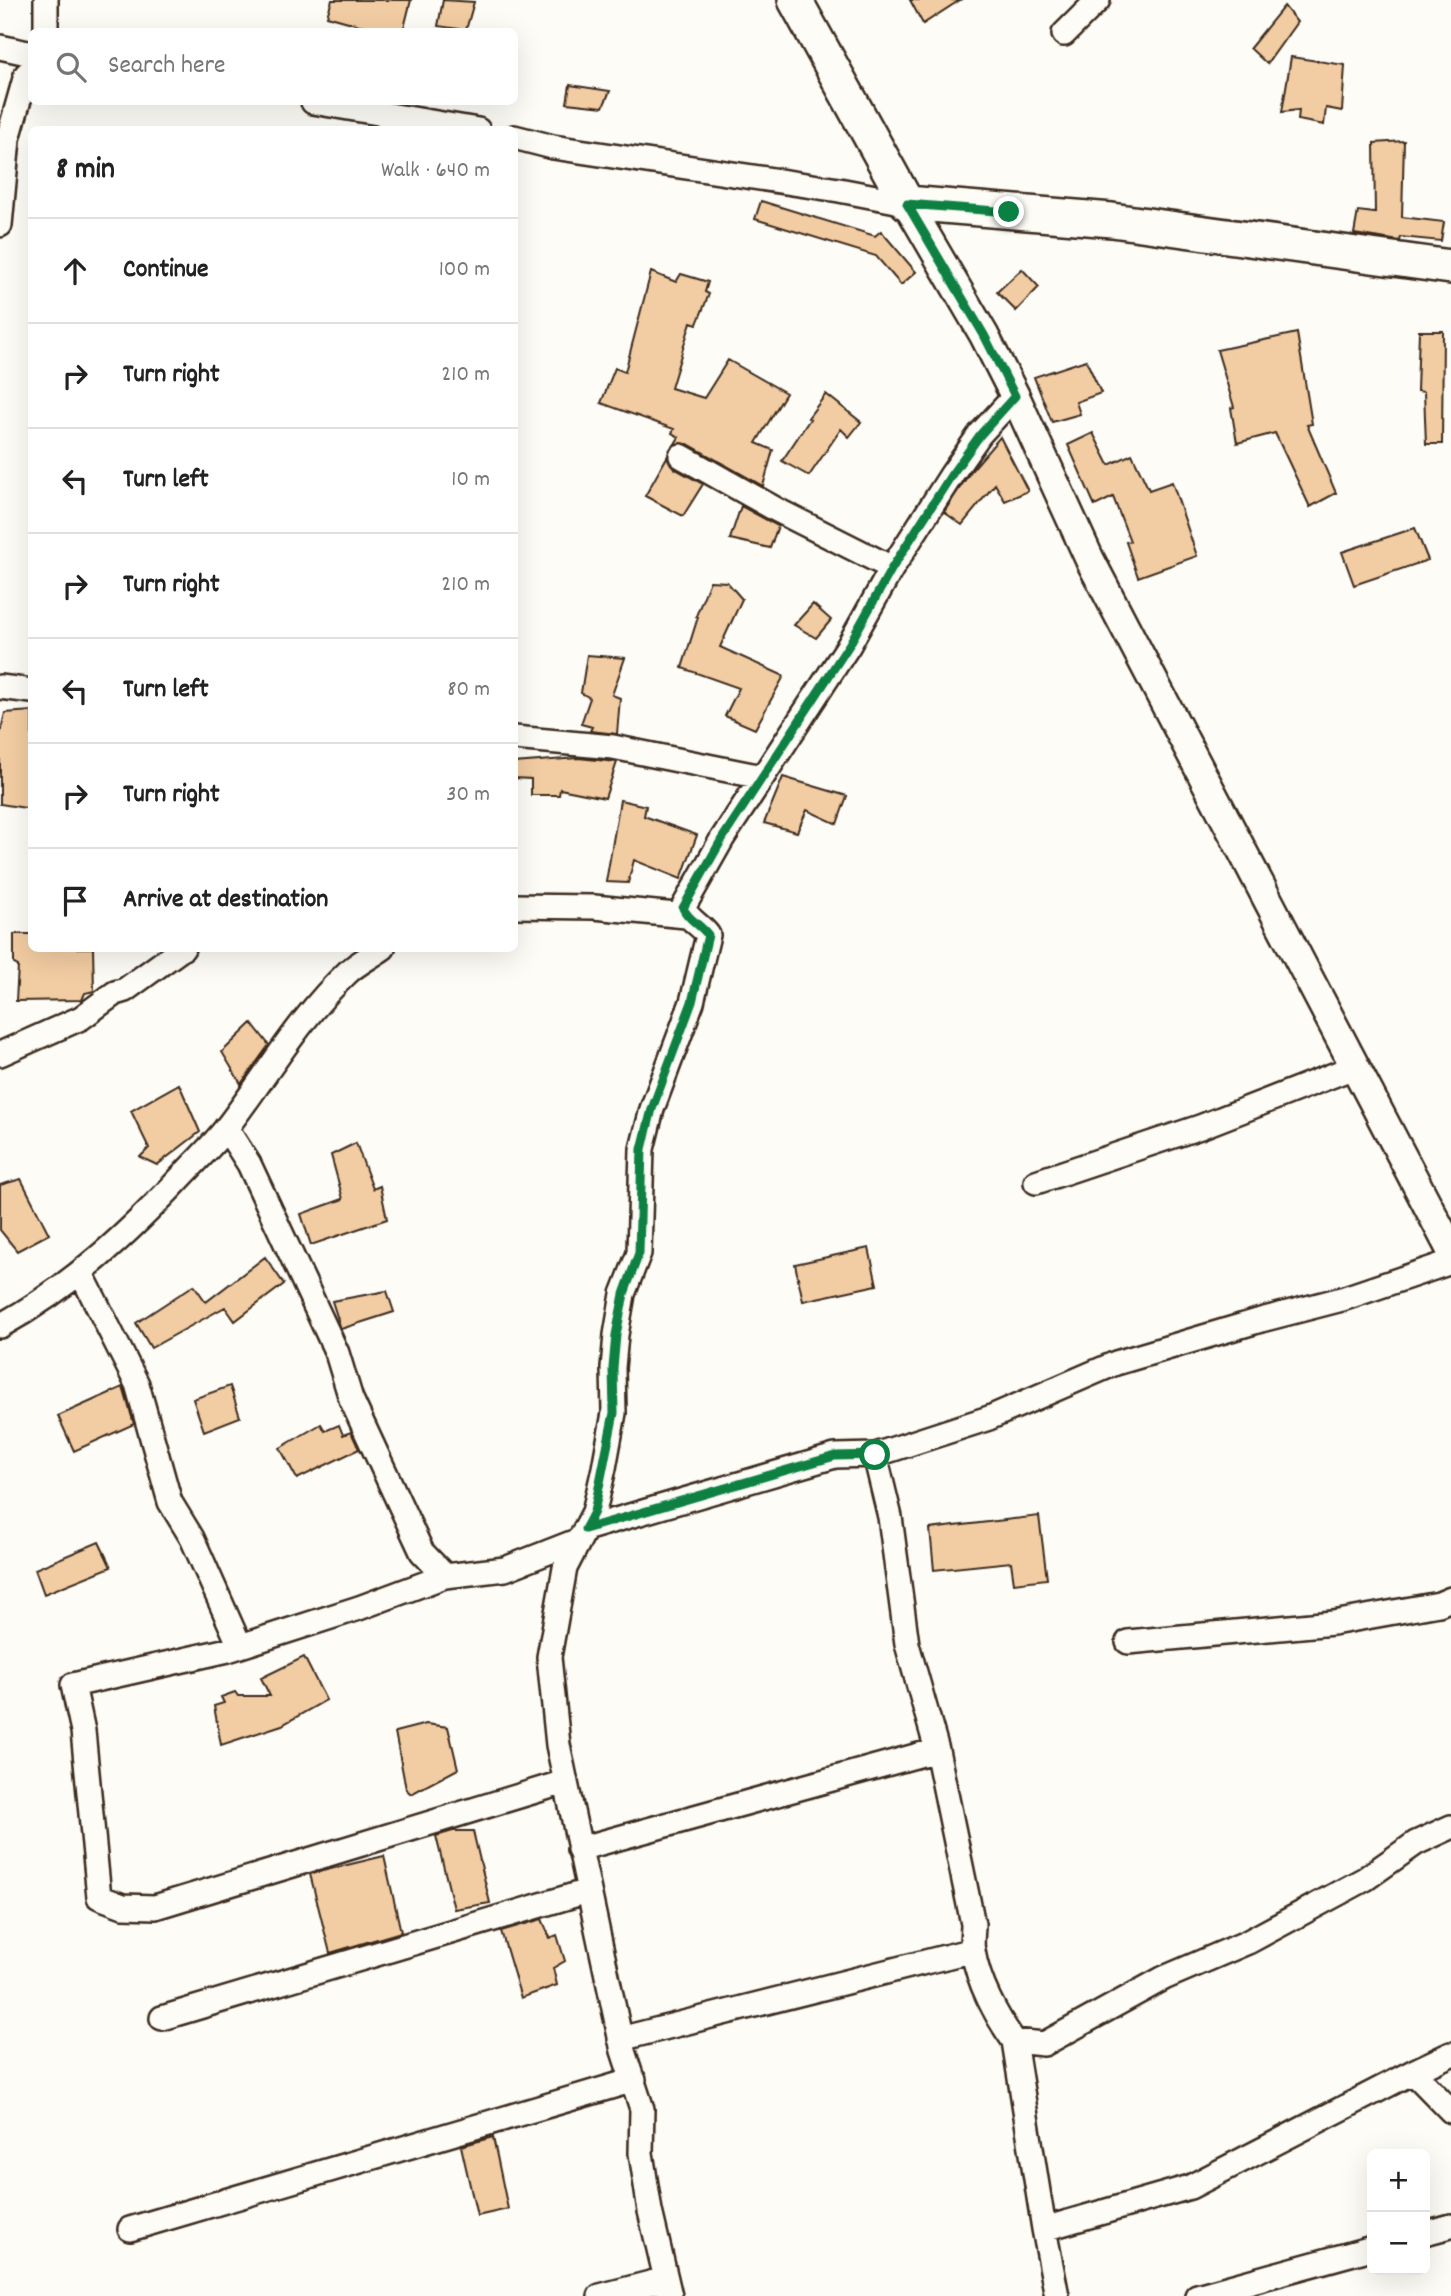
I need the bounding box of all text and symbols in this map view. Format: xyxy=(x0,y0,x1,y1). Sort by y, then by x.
search box xyxy=(28,28,518,105)
icon: search xyxy=(52,48,90,86)
text: Search here xyxy=(108,48,226,85)
text: 8 min xyxy=(56,150,115,193)
text: Walk · 640 m xyxy=(381,155,490,188)
route end xyxy=(993,196,1024,227)
icon: ahead xyxy=(56,252,94,290)
text: Continue xyxy=(123,252,208,289)
text: 100 m xyxy=(439,254,490,287)
icon: right xyxy=(56,357,94,395)
text: Turn right xyxy=(123,357,220,394)
text: 210 m xyxy=(441,359,490,392)
icon: left xyxy=(56,462,94,500)
text: Turn left xyxy=(123,462,209,499)
text: 10 m xyxy=(451,464,490,497)
icon: right xyxy=(56,567,94,605)
text: Turn right xyxy=(123,567,220,604)
text: 210 m xyxy=(441,569,490,602)
icon: left xyxy=(56,672,94,710)
text: Turn left xyxy=(123,672,209,709)
text: 80 m xyxy=(447,674,490,707)
icon: right xyxy=(56,777,94,815)
text: Turn right xyxy=(123,777,220,814)
text: 30 m xyxy=(446,779,490,812)
icon: arrive xyxy=(56,882,94,920)
text: Arrive at destination xyxy=(123,882,328,919)
route start xyxy=(859,1439,890,1470)
map controls xyxy=(1367,2149,1430,2275)
button: + xyxy=(1367,2149,1430,2212)
button: − xyxy=(1367,2212,1430,2275)

